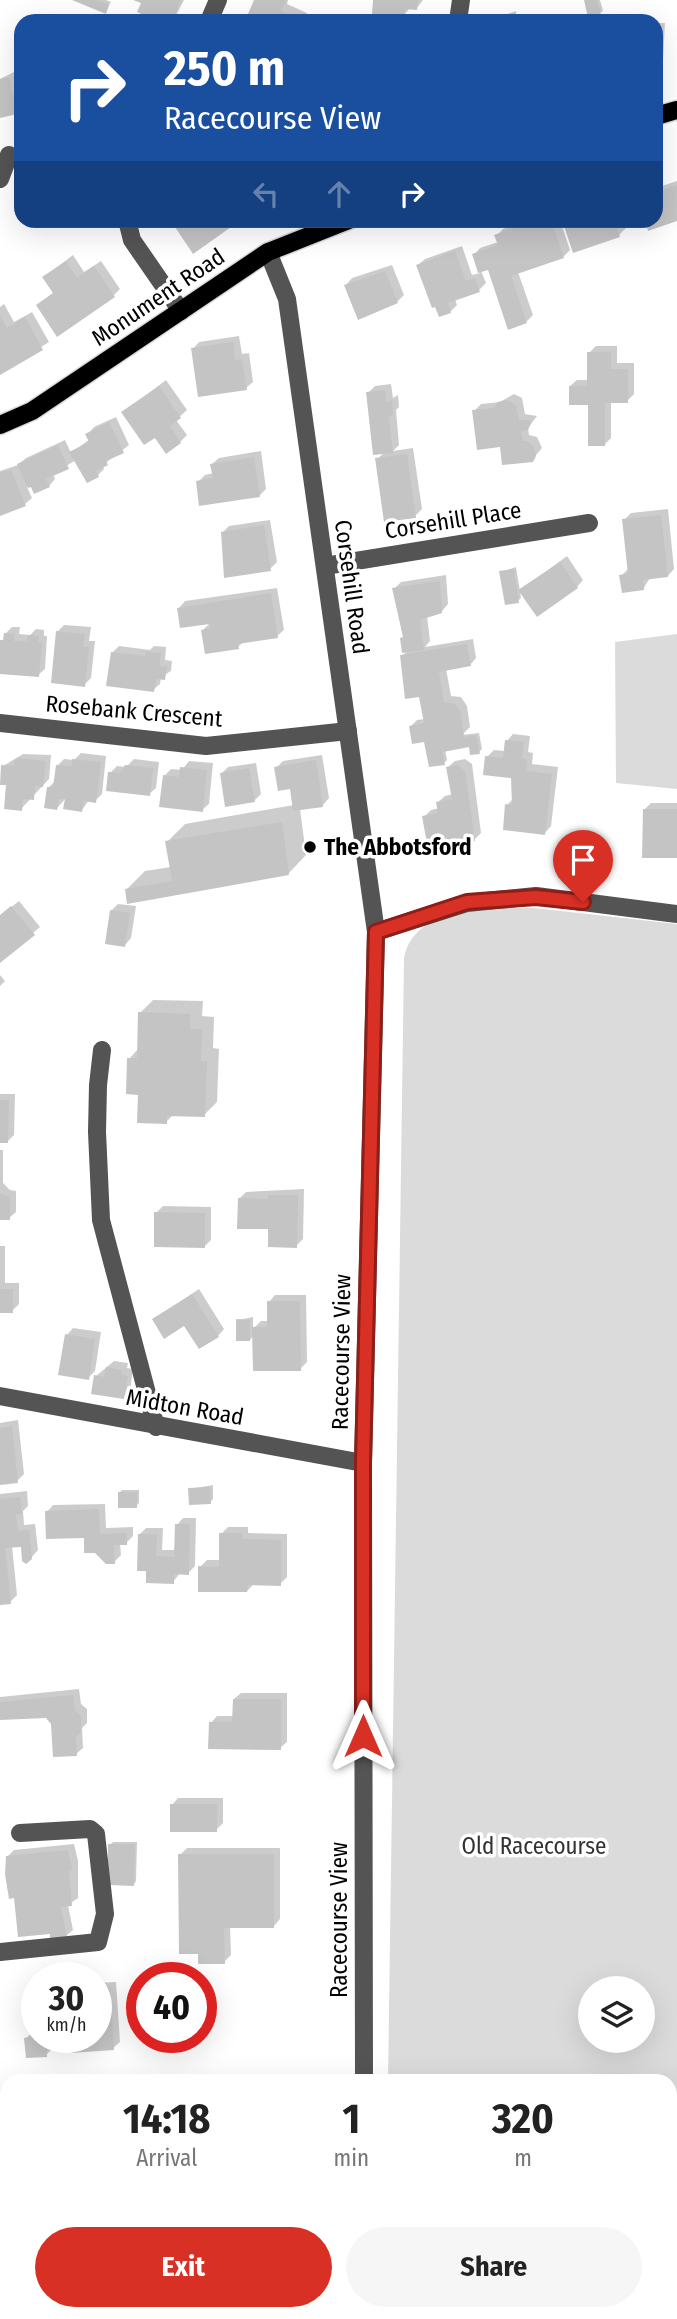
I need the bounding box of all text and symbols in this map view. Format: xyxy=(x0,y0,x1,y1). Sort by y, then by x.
text: 250 m xyxy=(164,39,285,98)
icon: right xyxy=(49,42,140,133)
text: Racecourse View xyxy=(164,99,381,137)
icon: left xyxy=(247,175,285,213)
icon: ahead xyxy=(320,175,358,213)
icon: right xyxy=(393,175,431,213)
street label: Monument Road xyxy=(86,242,230,352)
street label: Corsehill Place xyxy=(383,495,523,545)
street label: Corsehill Road xyxy=(329,518,375,656)
street label: Rosebank Crescent xyxy=(44,689,224,733)
pin xyxy=(553,830,613,902)
place label: The Abbotsford xyxy=(324,833,472,861)
marker: The Abbotsford xyxy=(302,839,318,855)
icon: arrive xyxy=(564,841,602,879)
street label: Racecourse View xyxy=(326,1274,356,1430)
street label: Midton Road xyxy=(124,1383,246,1431)
position arrow xyxy=(326,1699,400,1773)
park label: Old Racecourse xyxy=(462,1832,606,1860)
street label: Racecourse View xyxy=(325,1842,353,1998)
speed limit sign: 40 xyxy=(126,1962,217,2053)
map controls xyxy=(578,1976,655,2053)
button: layers xyxy=(578,1976,655,2053)
text: 30 xyxy=(49,1977,84,2019)
text: km/h xyxy=(46,2014,87,2036)
text: 14:18 xyxy=(123,2094,210,2144)
text: 1 xyxy=(342,2094,360,2144)
text: 320 xyxy=(492,2094,554,2144)
text: Arrival xyxy=(136,2144,197,2172)
text: min xyxy=(333,2144,369,2172)
text: m xyxy=(514,2144,532,2172)
button: Exit xyxy=(35,2227,332,2307)
button: Share xyxy=(346,2227,642,2307)

